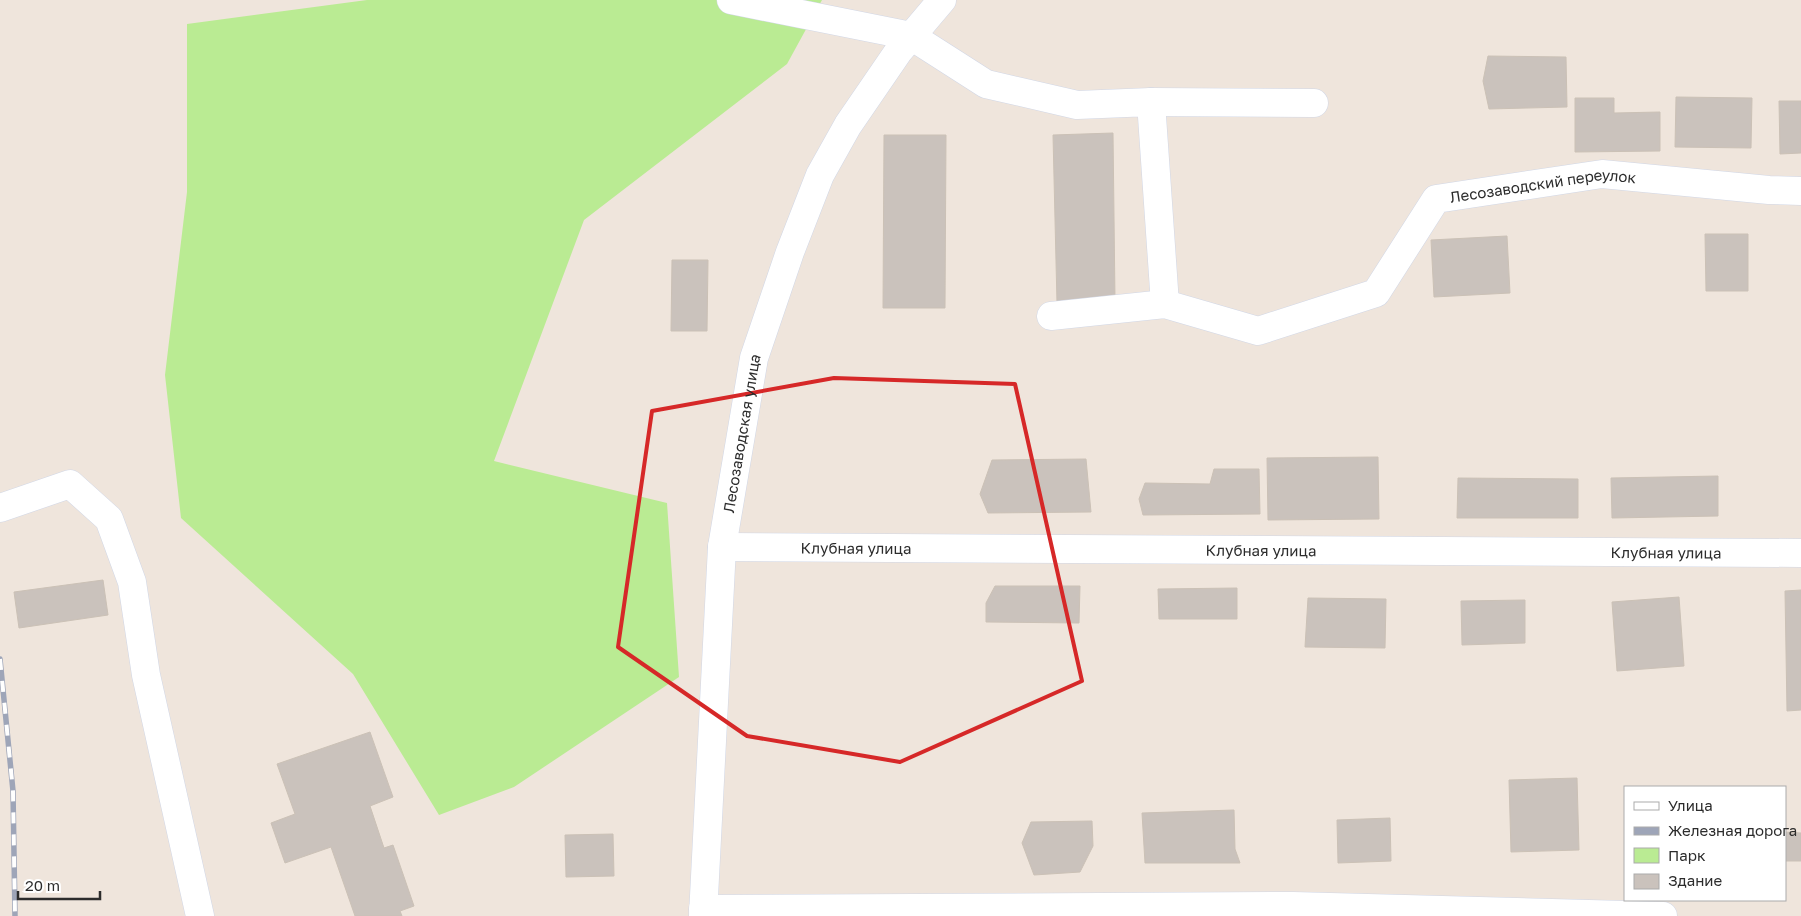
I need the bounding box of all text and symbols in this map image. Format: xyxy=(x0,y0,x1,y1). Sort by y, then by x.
street label: Лесозаводский переулок xyxy=(1448,165,1637,206)
street label: Лесозаводская улица xyxy=(719,351,764,514)
street label: Клубная улица xyxy=(801,538,911,557)
street label: Клубная улица xyxy=(1205,541,1316,559)
street label: Клубная улица xyxy=(1610,543,1721,562)
legend xyxy=(1624,786,1786,901)
text: Улица xyxy=(1668,796,1713,814)
text: Железная дорога xyxy=(1668,821,1797,839)
text: Парк xyxy=(1668,846,1706,864)
scale bar xyxy=(18,868,100,900)
text: Здание xyxy=(1668,871,1722,889)
text: 20 m xyxy=(25,876,60,894)

